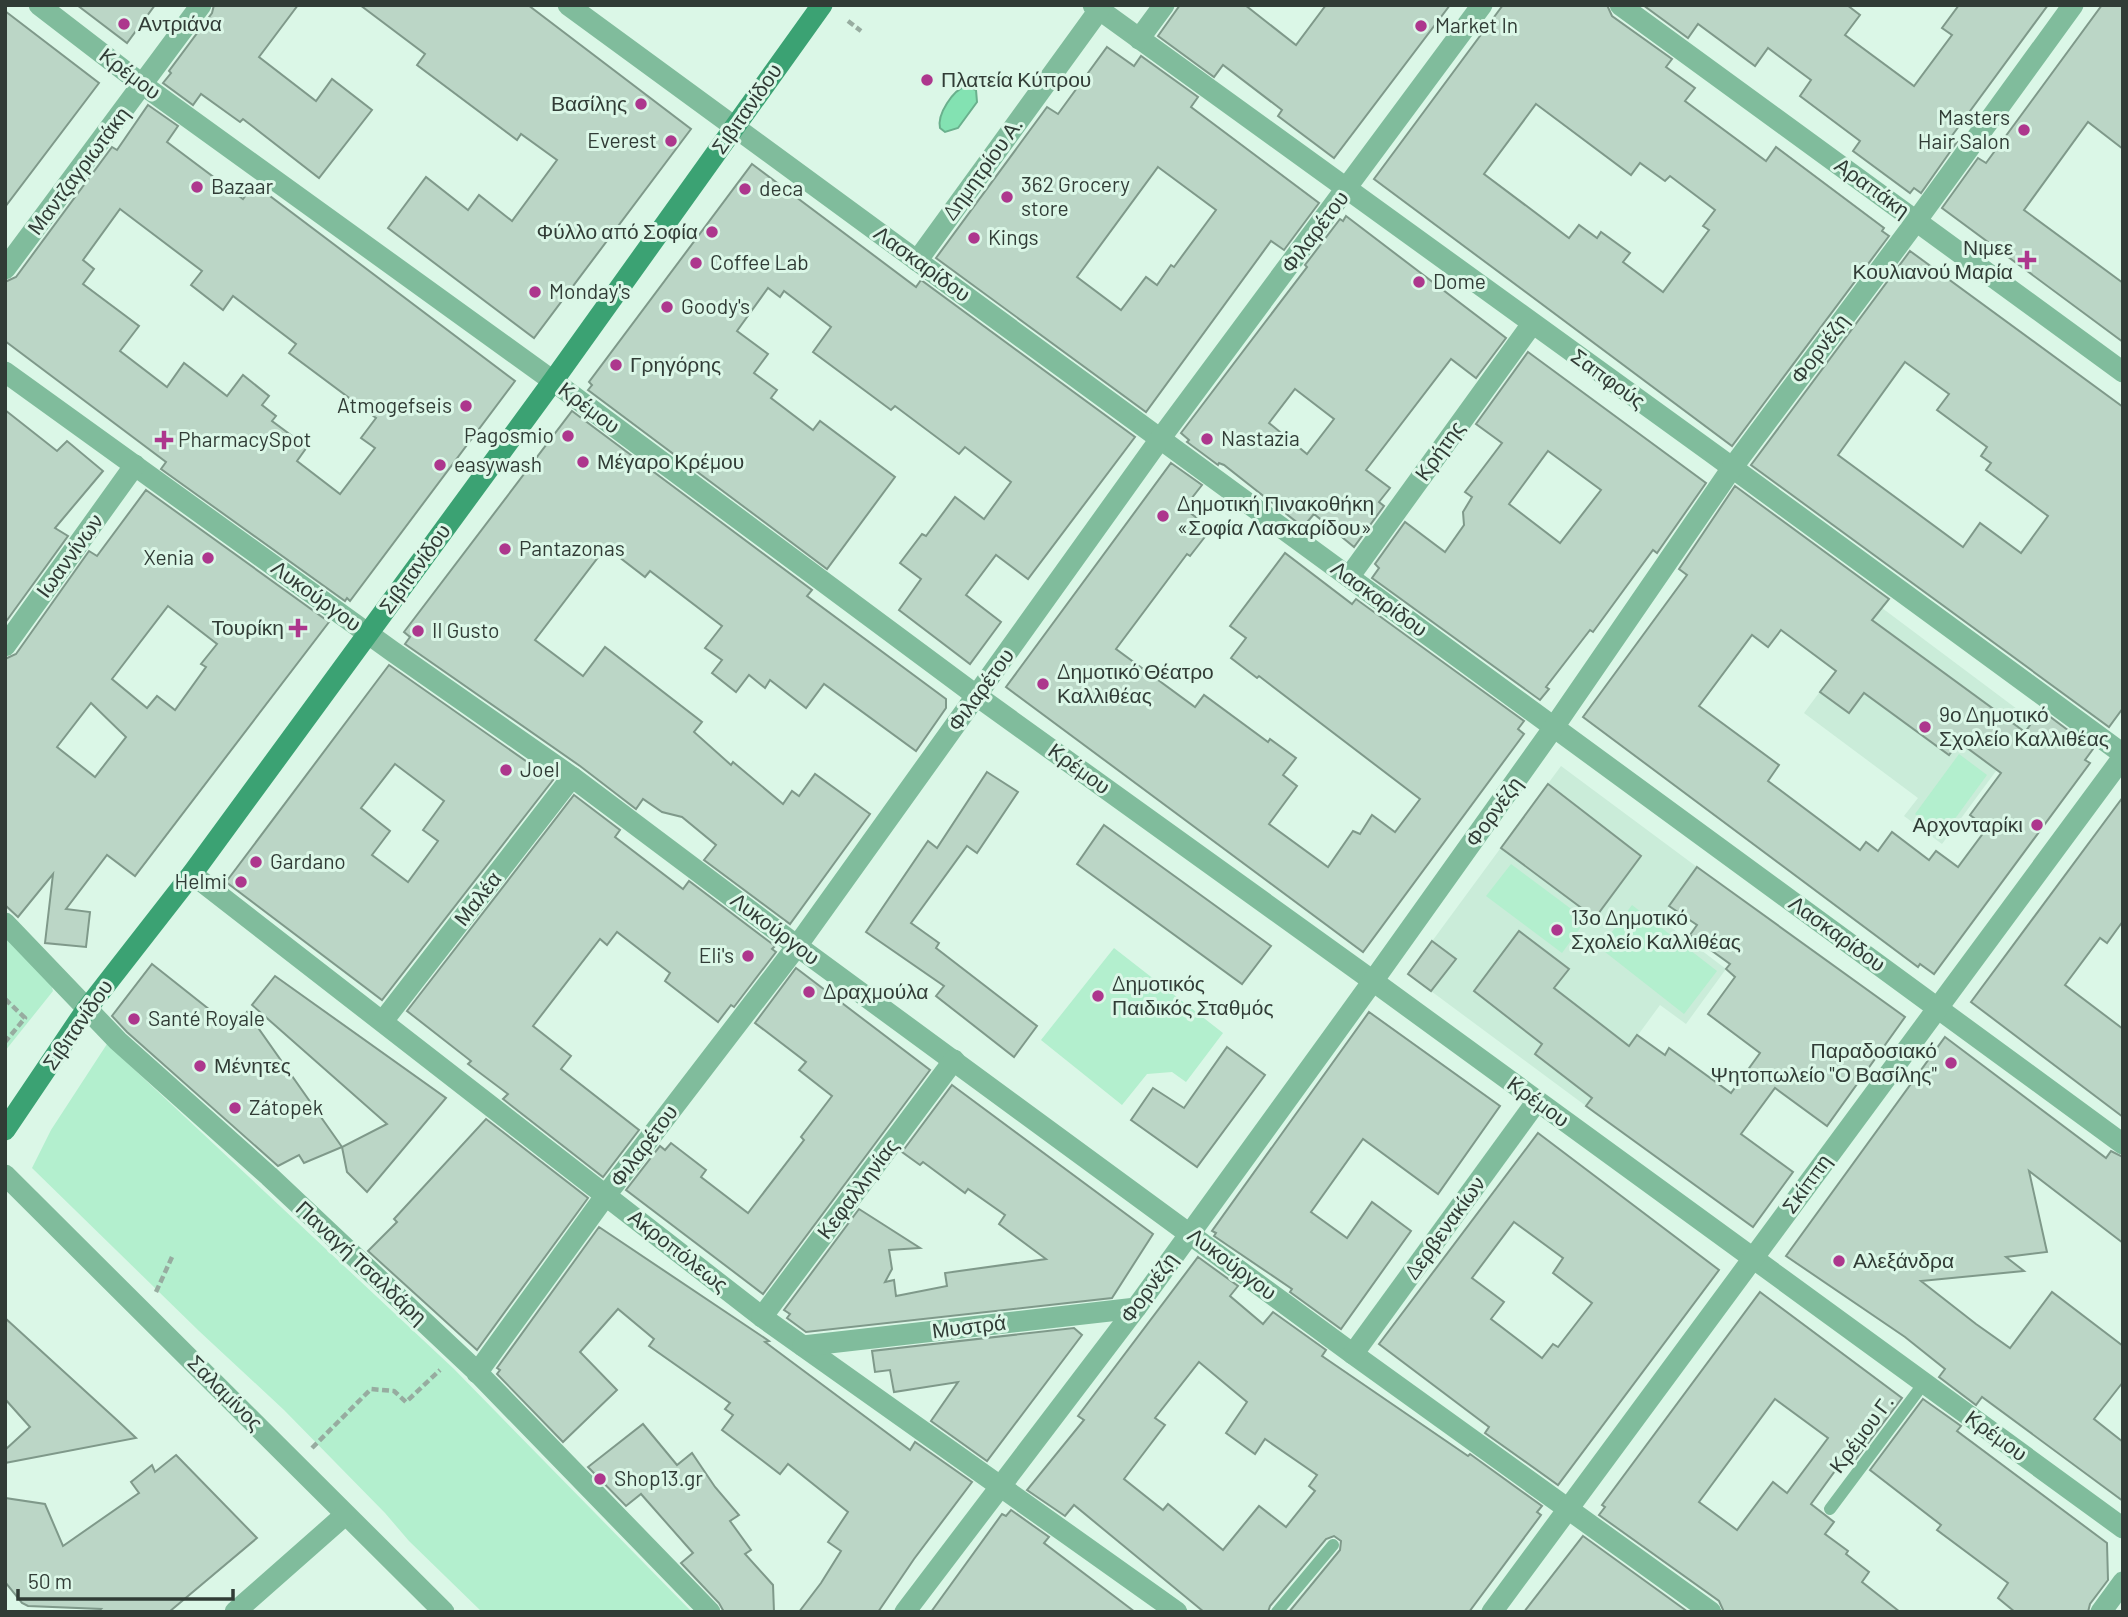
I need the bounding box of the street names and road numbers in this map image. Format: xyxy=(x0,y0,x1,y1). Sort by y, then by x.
street label: Κρέμου xyxy=(95,42,166,104)
street label: Σιβιτανίδου xyxy=(706,58,786,158)
street label: Μαντζαγριωτάκη xyxy=(22,101,134,239)
street label: Δημητρίου Α. xyxy=(936,112,1027,224)
street label: Αραπάκη xyxy=(1831,151,1915,222)
street label: Φιλαρέτου xyxy=(1275,185,1353,277)
street label: Λασκαρίδου xyxy=(870,219,976,306)
street label: Φορνέζη xyxy=(1785,308,1853,388)
street label: Σαπφούς xyxy=(1567,343,1651,413)
street label: Κρέμου xyxy=(554,376,625,438)
street label: Κρήτης xyxy=(1409,415,1469,485)
street label: Ιωαννίνων xyxy=(30,508,108,602)
street label: Σιβιτανίδου xyxy=(373,518,455,618)
street label: Λυκούργου xyxy=(267,554,367,636)
street label: Λασκαρίδου xyxy=(1327,554,1433,641)
street label: Φιλαρέτου xyxy=(941,643,1018,735)
street label: Κρέμου xyxy=(1044,737,1116,798)
street label: Φορνέζη xyxy=(1459,771,1527,851)
street label: Μαλέα xyxy=(448,866,506,930)
street label: Λυκούργου xyxy=(727,886,825,969)
street label: Λασκαρίδου xyxy=(1785,889,1891,976)
street label: Σιβιτανίδου xyxy=(37,974,117,1074)
street label: Κρέμου xyxy=(1503,1070,1575,1131)
street label: Φιλαρέτου xyxy=(604,1099,682,1191)
street label: Κεφαλληνίας xyxy=(811,1133,903,1243)
street label: Σκίππη xyxy=(1776,1149,1836,1218)
street label: Δερβενακίων xyxy=(1398,1171,1489,1283)
street label: Παναγή Τσαλδάρη xyxy=(291,1195,433,1329)
street label: Ακροπόλεως xyxy=(624,1203,734,1296)
street label: Λυκούργου xyxy=(1184,1221,1282,1304)
street label: Φορνέζη xyxy=(1114,1247,1182,1327)
street label: Μυστρά xyxy=(930,1309,1007,1342)
street label: Σαλαμίνος xyxy=(183,1349,269,1435)
street label: Κρέμου Γ. xyxy=(1823,1389,1898,1477)
street label: Κρέμου xyxy=(1961,1404,2033,1465)

